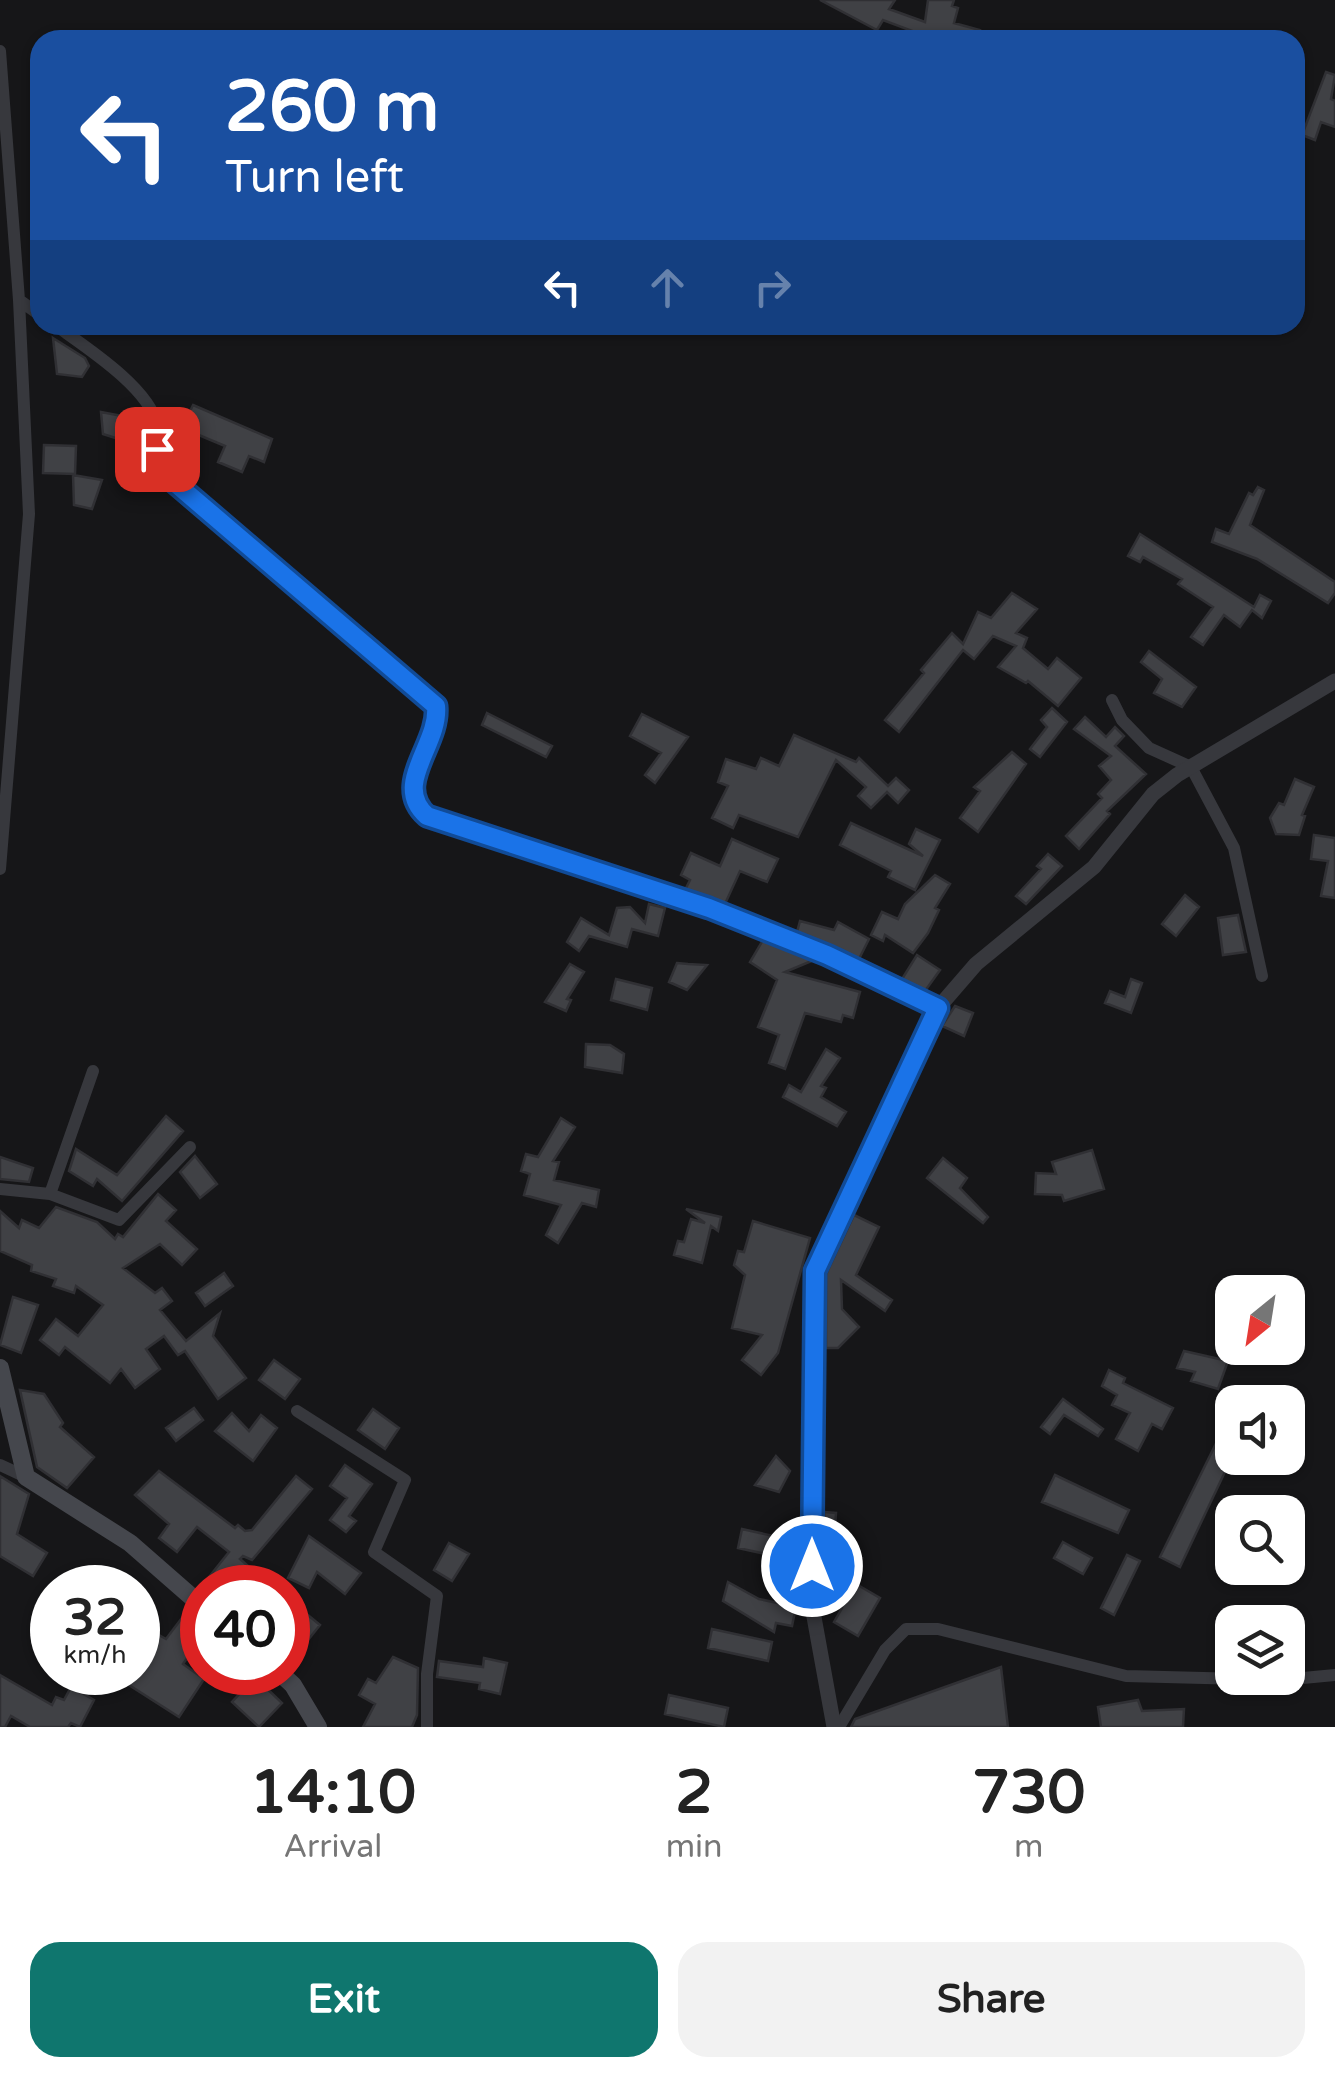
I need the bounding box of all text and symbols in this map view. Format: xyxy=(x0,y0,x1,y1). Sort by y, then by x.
text: 260 m xyxy=(225,66,439,150)
icon: left xyxy=(60,70,190,200)
text: Turn left xyxy=(225,151,404,205)
icon: left xyxy=(535,260,590,315)
icon: ahead xyxy=(640,260,695,315)
icon: right xyxy=(745,260,800,315)
pin xyxy=(115,407,200,492)
icon: arrive xyxy=(130,422,185,477)
north arrow xyxy=(1215,1275,1305,1365)
map controls xyxy=(1215,1275,1305,1695)
button: sound xyxy=(1215,1385,1305,1475)
button: search xyxy=(1215,1495,1305,1585)
position arrow xyxy=(760,1514,864,1618)
speed limit sign: 40 xyxy=(180,1565,310,1695)
text: 32 xyxy=(64,1588,126,1648)
button: layers xyxy=(1215,1605,1305,1695)
text: km/h xyxy=(64,1640,126,1670)
text: 14:10 xyxy=(250,1757,416,1829)
text: 2 xyxy=(675,1757,713,1829)
text: 730 xyxy=(972,1757,1085,1829)
text: Arrival xyxy=(283,1828,382,1866)
text: min xyxy=(666,1828,723,1866)
text: m xyxy=(1014,1828,1043,1866)
button: Exit xyxy=(30,1942,658,2057)
button: Share xyxy=(678,1942,1305,2057)

